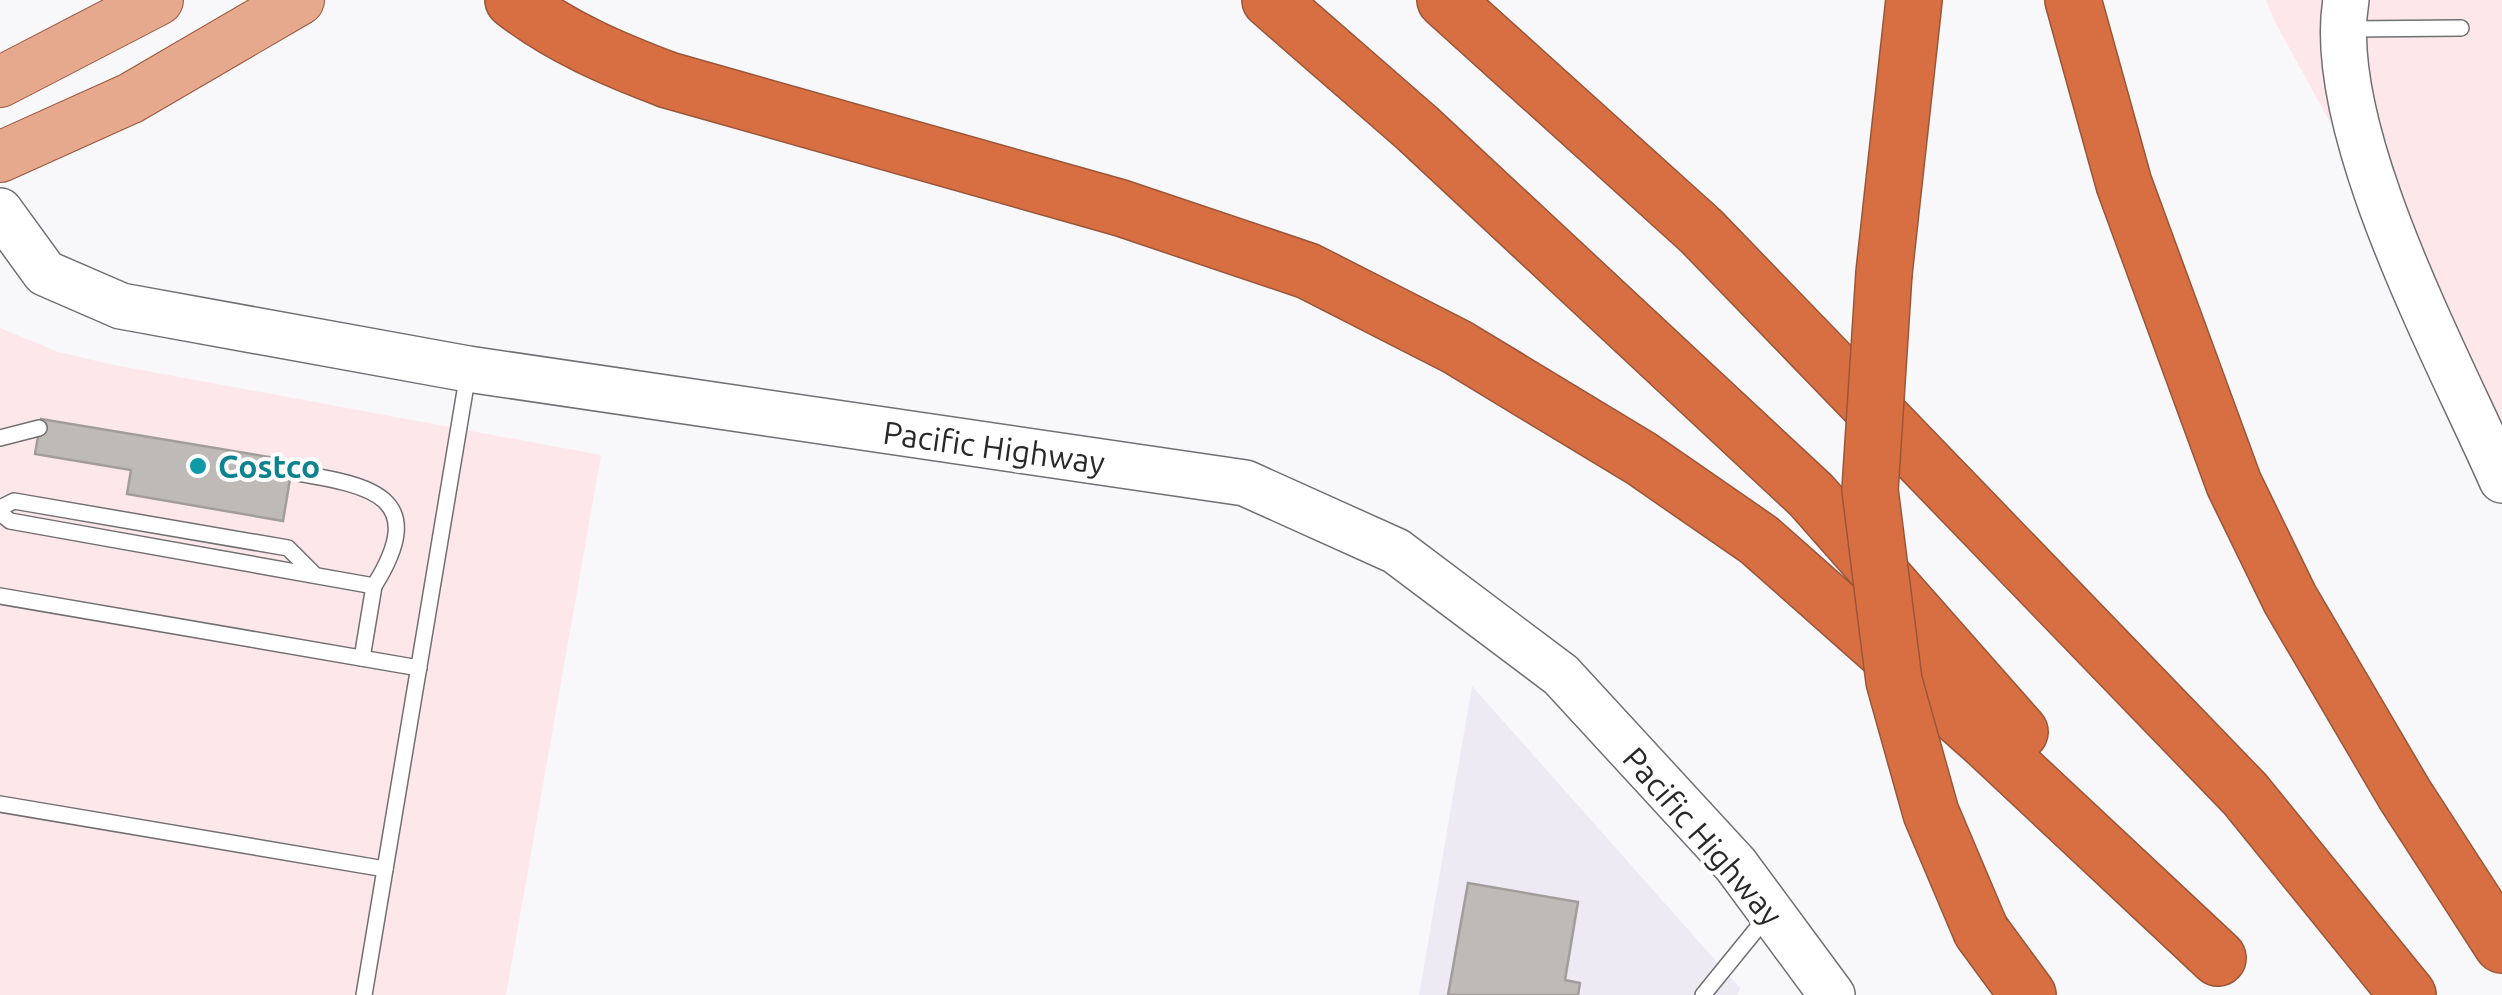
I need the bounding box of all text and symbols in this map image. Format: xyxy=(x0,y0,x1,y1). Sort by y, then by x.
street label: Pacific Highway xyxy=(881,414,1107,480)
place label: Costco xyxy=(218,448,320,484)
marker: Costco xyxy=(187,455,209,477)
street label: Pacific Highway xyxy=(1616,740,1790,932)

